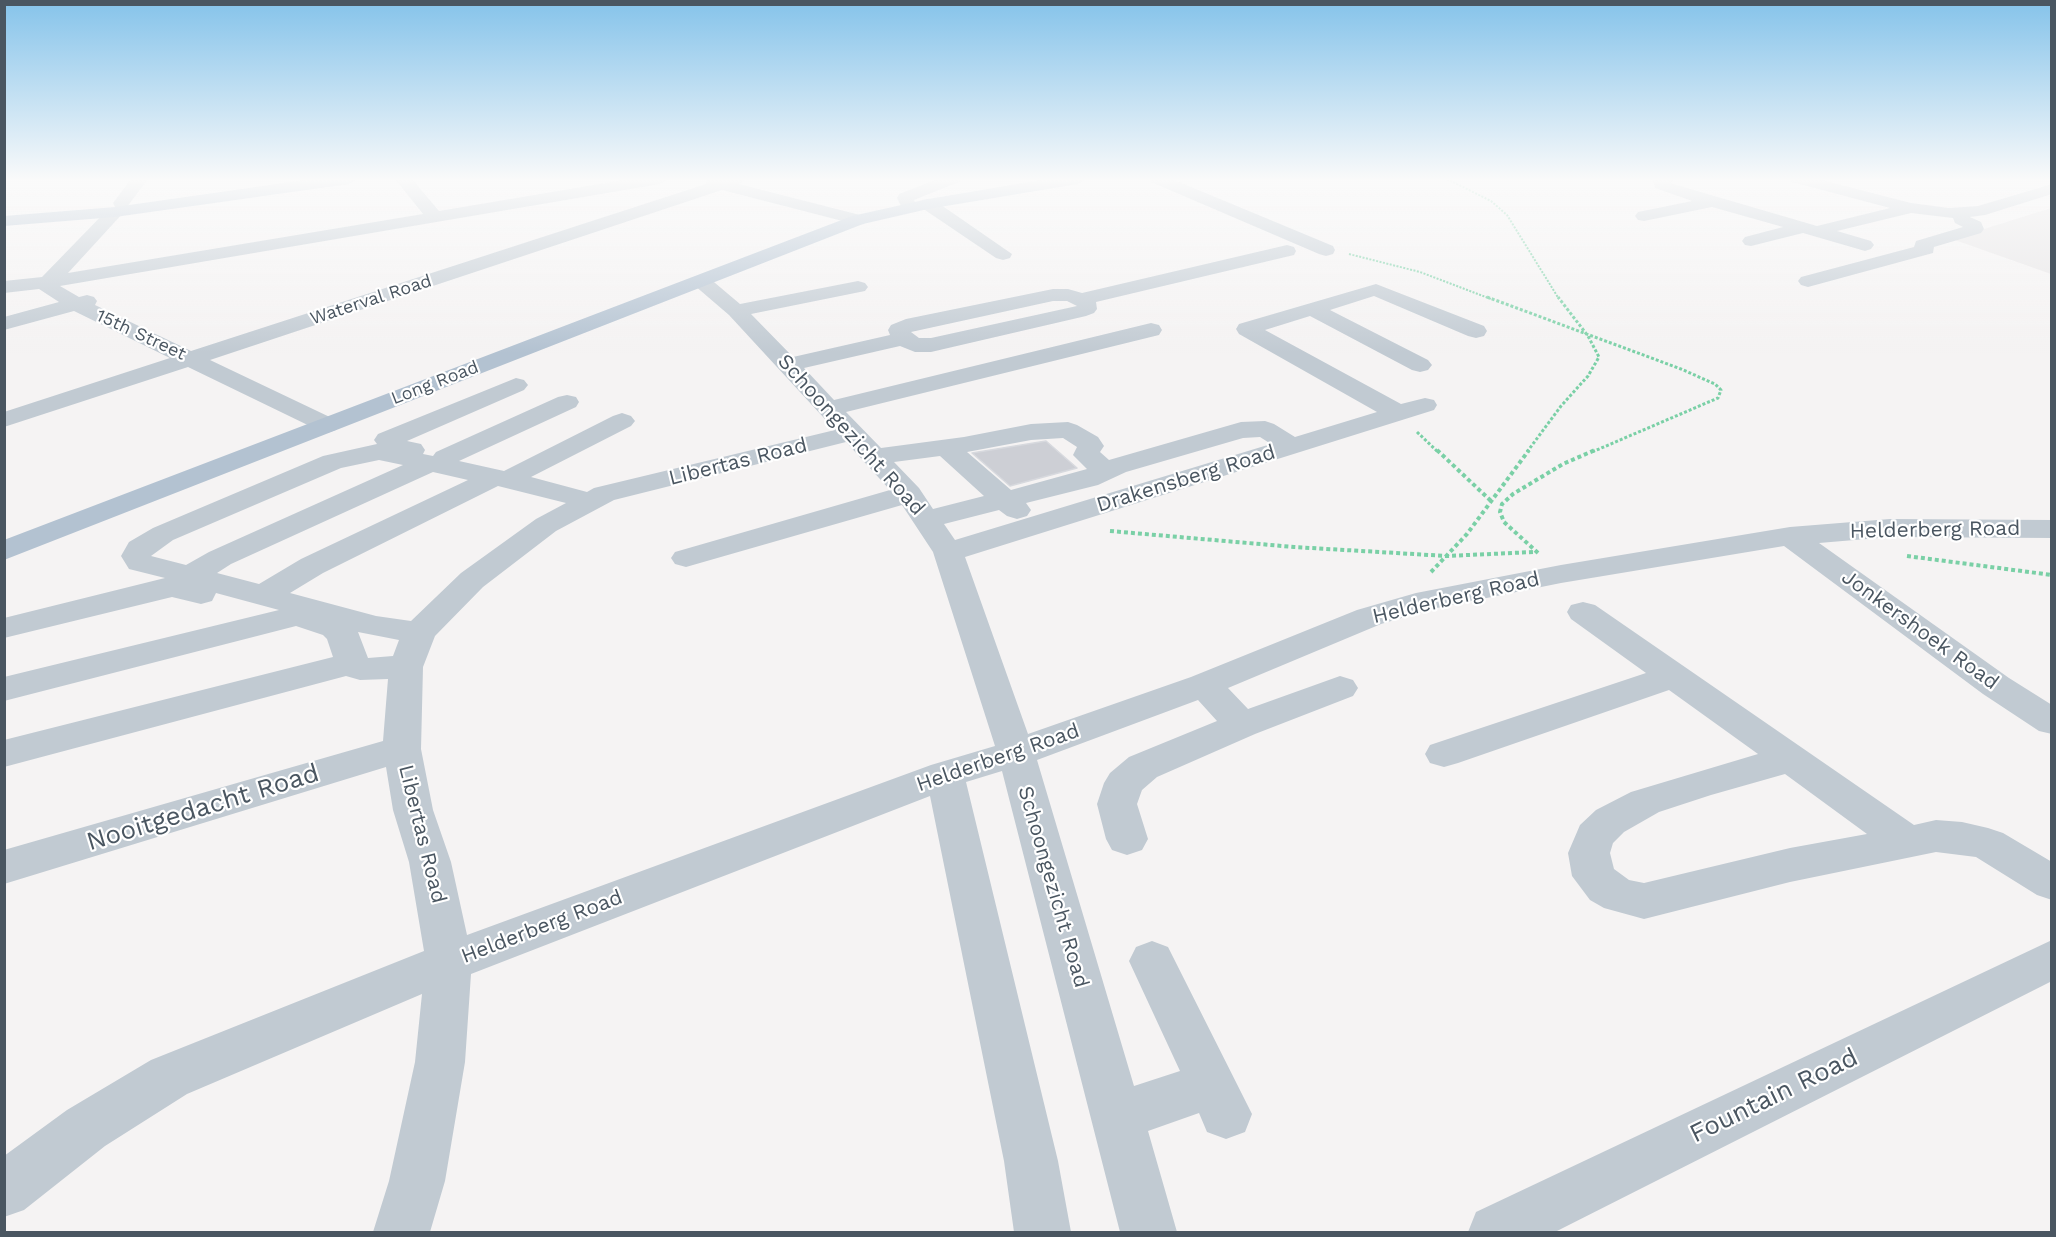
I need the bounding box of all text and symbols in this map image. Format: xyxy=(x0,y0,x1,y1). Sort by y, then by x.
street label: Waterval Road xyxy=(307,270,435,330)
street label: 15th Street xyxy=(93,305,189,365)
street label: Schoongezicht Road xyxy=(772,349,930,521)
street label: Long Road xyxy=(388,356,482,410)
street label: Libertas Road xyxy=(666,433,810,491)
street label: Drakensberg Road xyxy=(1093,440,1279,518)
street label: Helderberg Road xyxy=(1850,516,2020,544)
street label: Jonkershoek Road xyxy=(1836,564,2004,696)
street label: Helderberg Road xyxy=(1370,567,1542,629)
street label: Helderberg Road xyxy=(913,718,1083,798)
street label: Nooitgedacht Road xyxy=(83,758,323,858)
street label: Libertas Road xyxy=(393,762,451,906)
street label: Schoongezicht Road xyxy=(1012,783,1094,991)
street label: Helderberg Road xyxy=(458,885,626,969)
street label: Fountain Road xyxy=(1685,1042,1863,1150)

